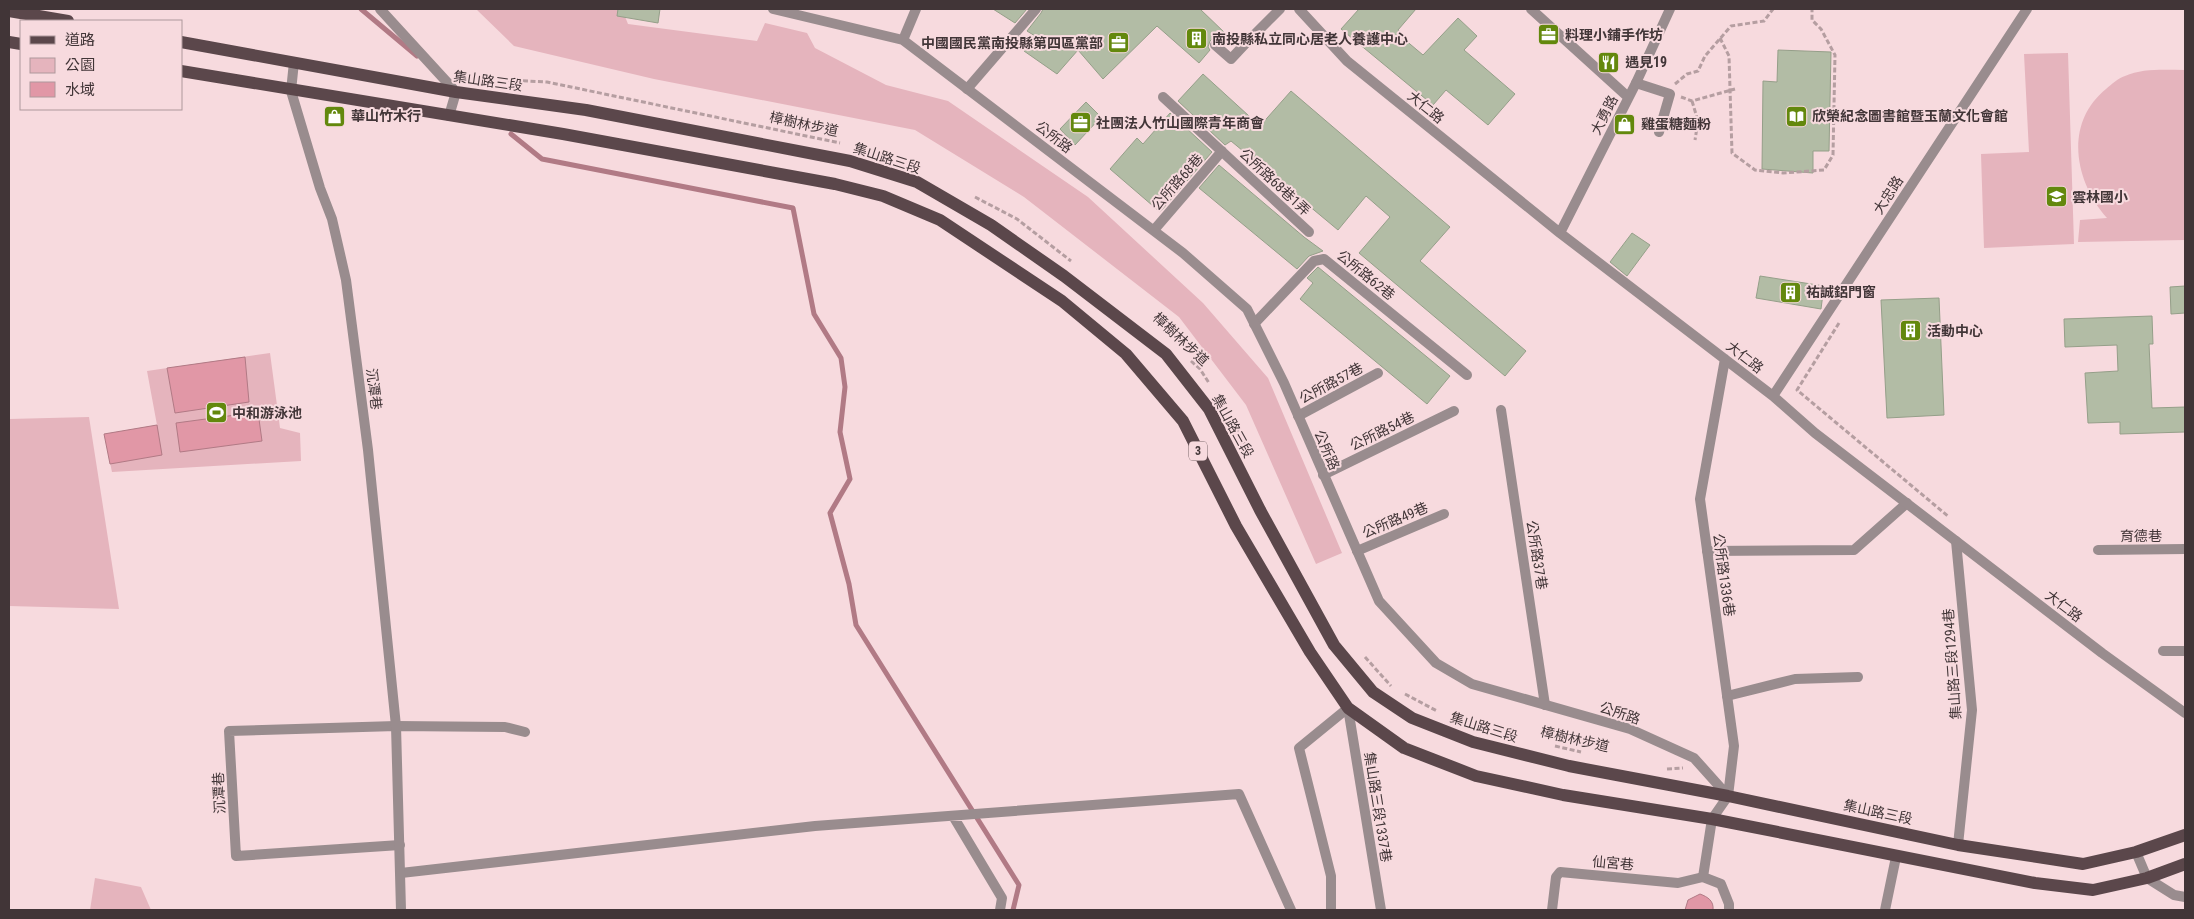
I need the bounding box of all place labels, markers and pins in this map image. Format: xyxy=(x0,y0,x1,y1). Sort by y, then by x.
office icon: 料理小鋪手作坊 xyxy=(1537,23,1561,47)
building icon: 南投縣私立同心居老人養護中心 xyxy=(1184,27,1208,51)
place label: 料理小鋪手作坊 xyxy=(1565,27,1663,43)
office icon: 中國國民黨南投縣第四區黨部 xyxy=(1107,31,1131,55)
place label: 南投縣私立同心居老人養護中心 xyxy=(1212,31,1408,47)
place label: 中國國民黨南投縣第四區黨部 xyxy=(921,35,1103,51)
restaurant icon: 遇見19 xyxy=(1597,50,1621,74)
place label: 遇見19 xyxy=(1625,54,1667,70)
shop icon: 華山竹木行 xyxy=(323,104,347,128)
library icon: 欣榮紀念圖書館暨玉蘭文化會館 xyxy=(1784,104,1808,128)
place label: 華山竹木行 xyxy=(351,108,421,124)
place label: 欣榮紀念圖書館暨玉蘭文化會館 xyxy=(1812,108,2008,124)
office icon: 社團法人竹山國際青年商會 xyxy=(1068,111,1092,135)
shop icon: 雞蛋糖麵粉 xyxy=(1613,112,1637,136)
place label: 社團法人竹山國際青年商會 xyxy=(1096,115,1264,131)
place label: 雞蛋糖麵粉 xyxy=(1641,116,1711,132)
school or university icon: 雲林國小 xyxy=(2044,185,2068,209)
place label: 雲林國小 xyxy=(2072,189,2128,205)
building icon: 祐誠鋁門窗 xyxy=(1778,280,1802,304)
place label: 祐誠鋁門窗 xyxy=(1806,284,1876,300)
building icon: 活動中心 xyxy=(1899,319,1923,343)
place label: 活動中心 xyxy=(1927,323,1983,339)
sports icon: 中和游泳池 xyxy=(204,401,228,425)
place label: 中和游泳池 xyxy=(232,405,302,421)

